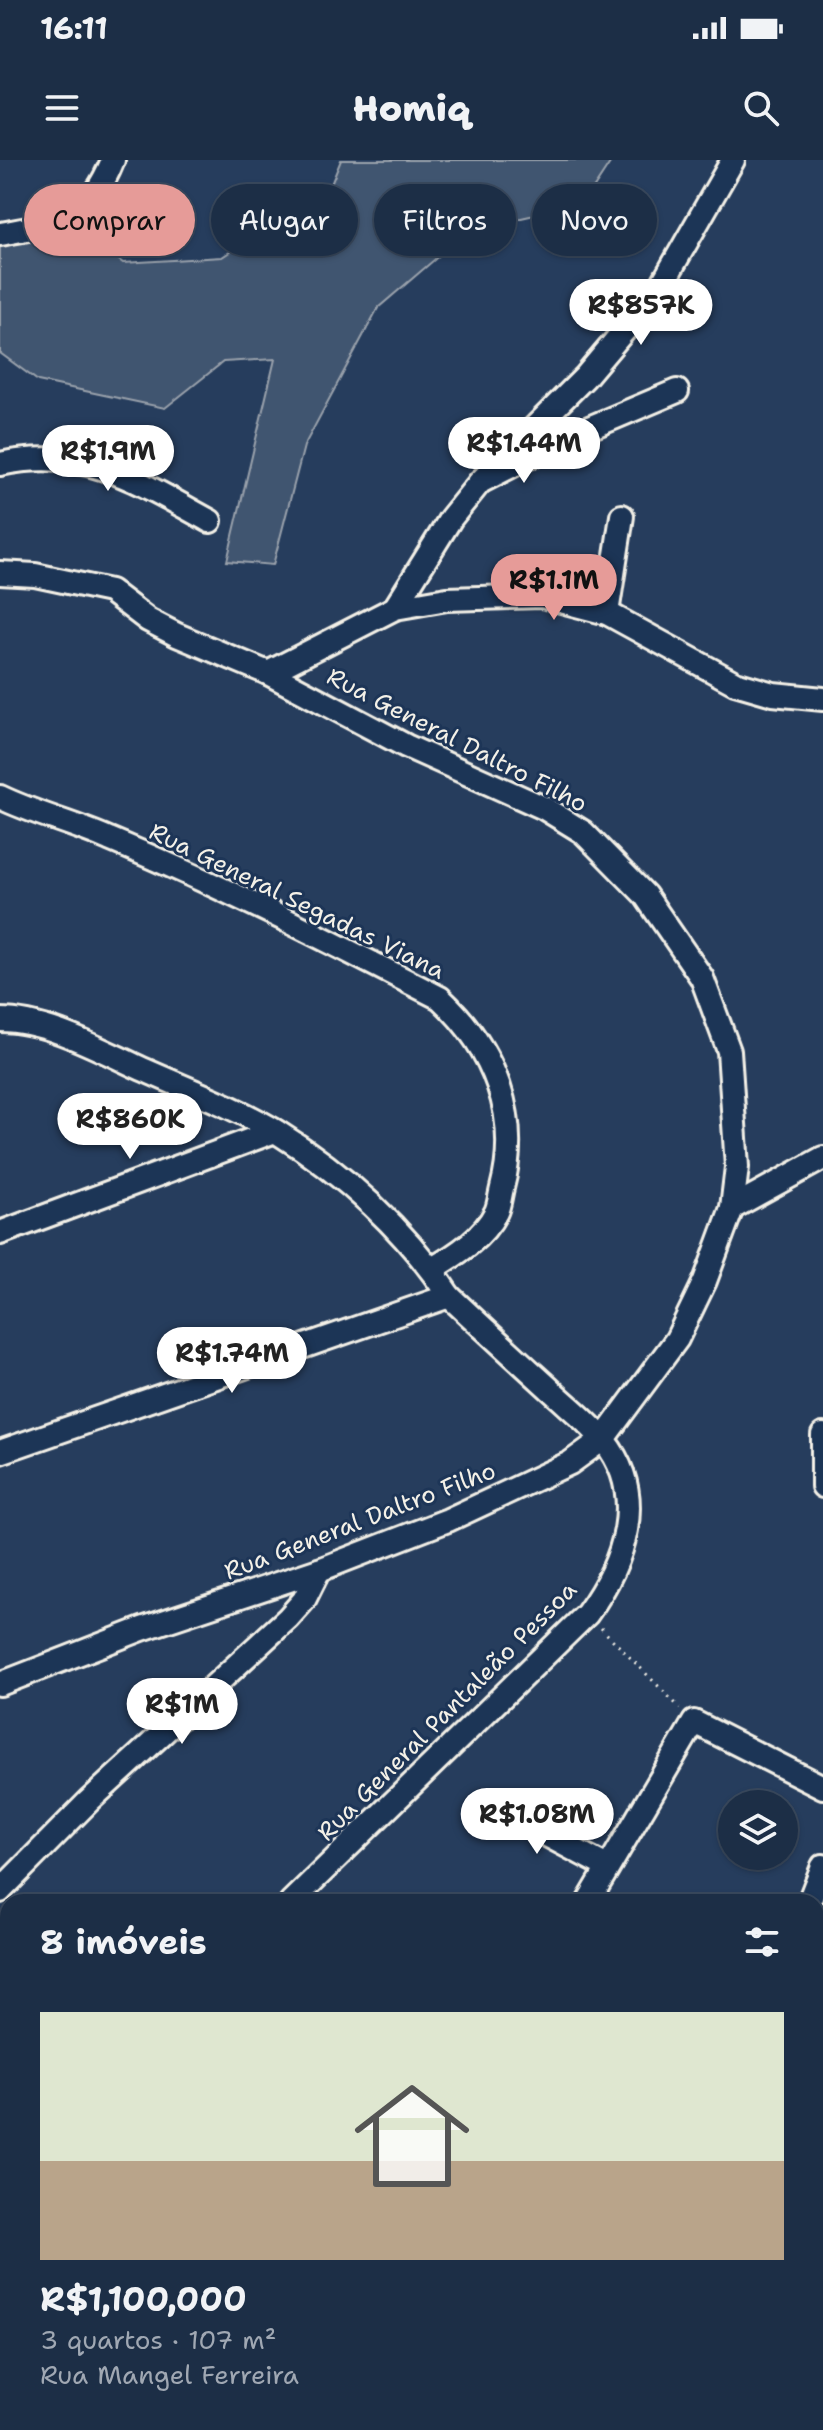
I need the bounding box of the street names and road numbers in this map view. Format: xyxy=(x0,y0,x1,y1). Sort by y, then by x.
street label: Rua General Daltro Filho xyxy=(321,660,593,820)
street label: Rua General Segadas Viana xyxy=(144,815,450,987)
street label: Rua General Daltro Filho xyxy=(220,1454,500,1588)
street label: Rua General Pantaleão Pessoa xyxy=(310,1574,584,1848)

